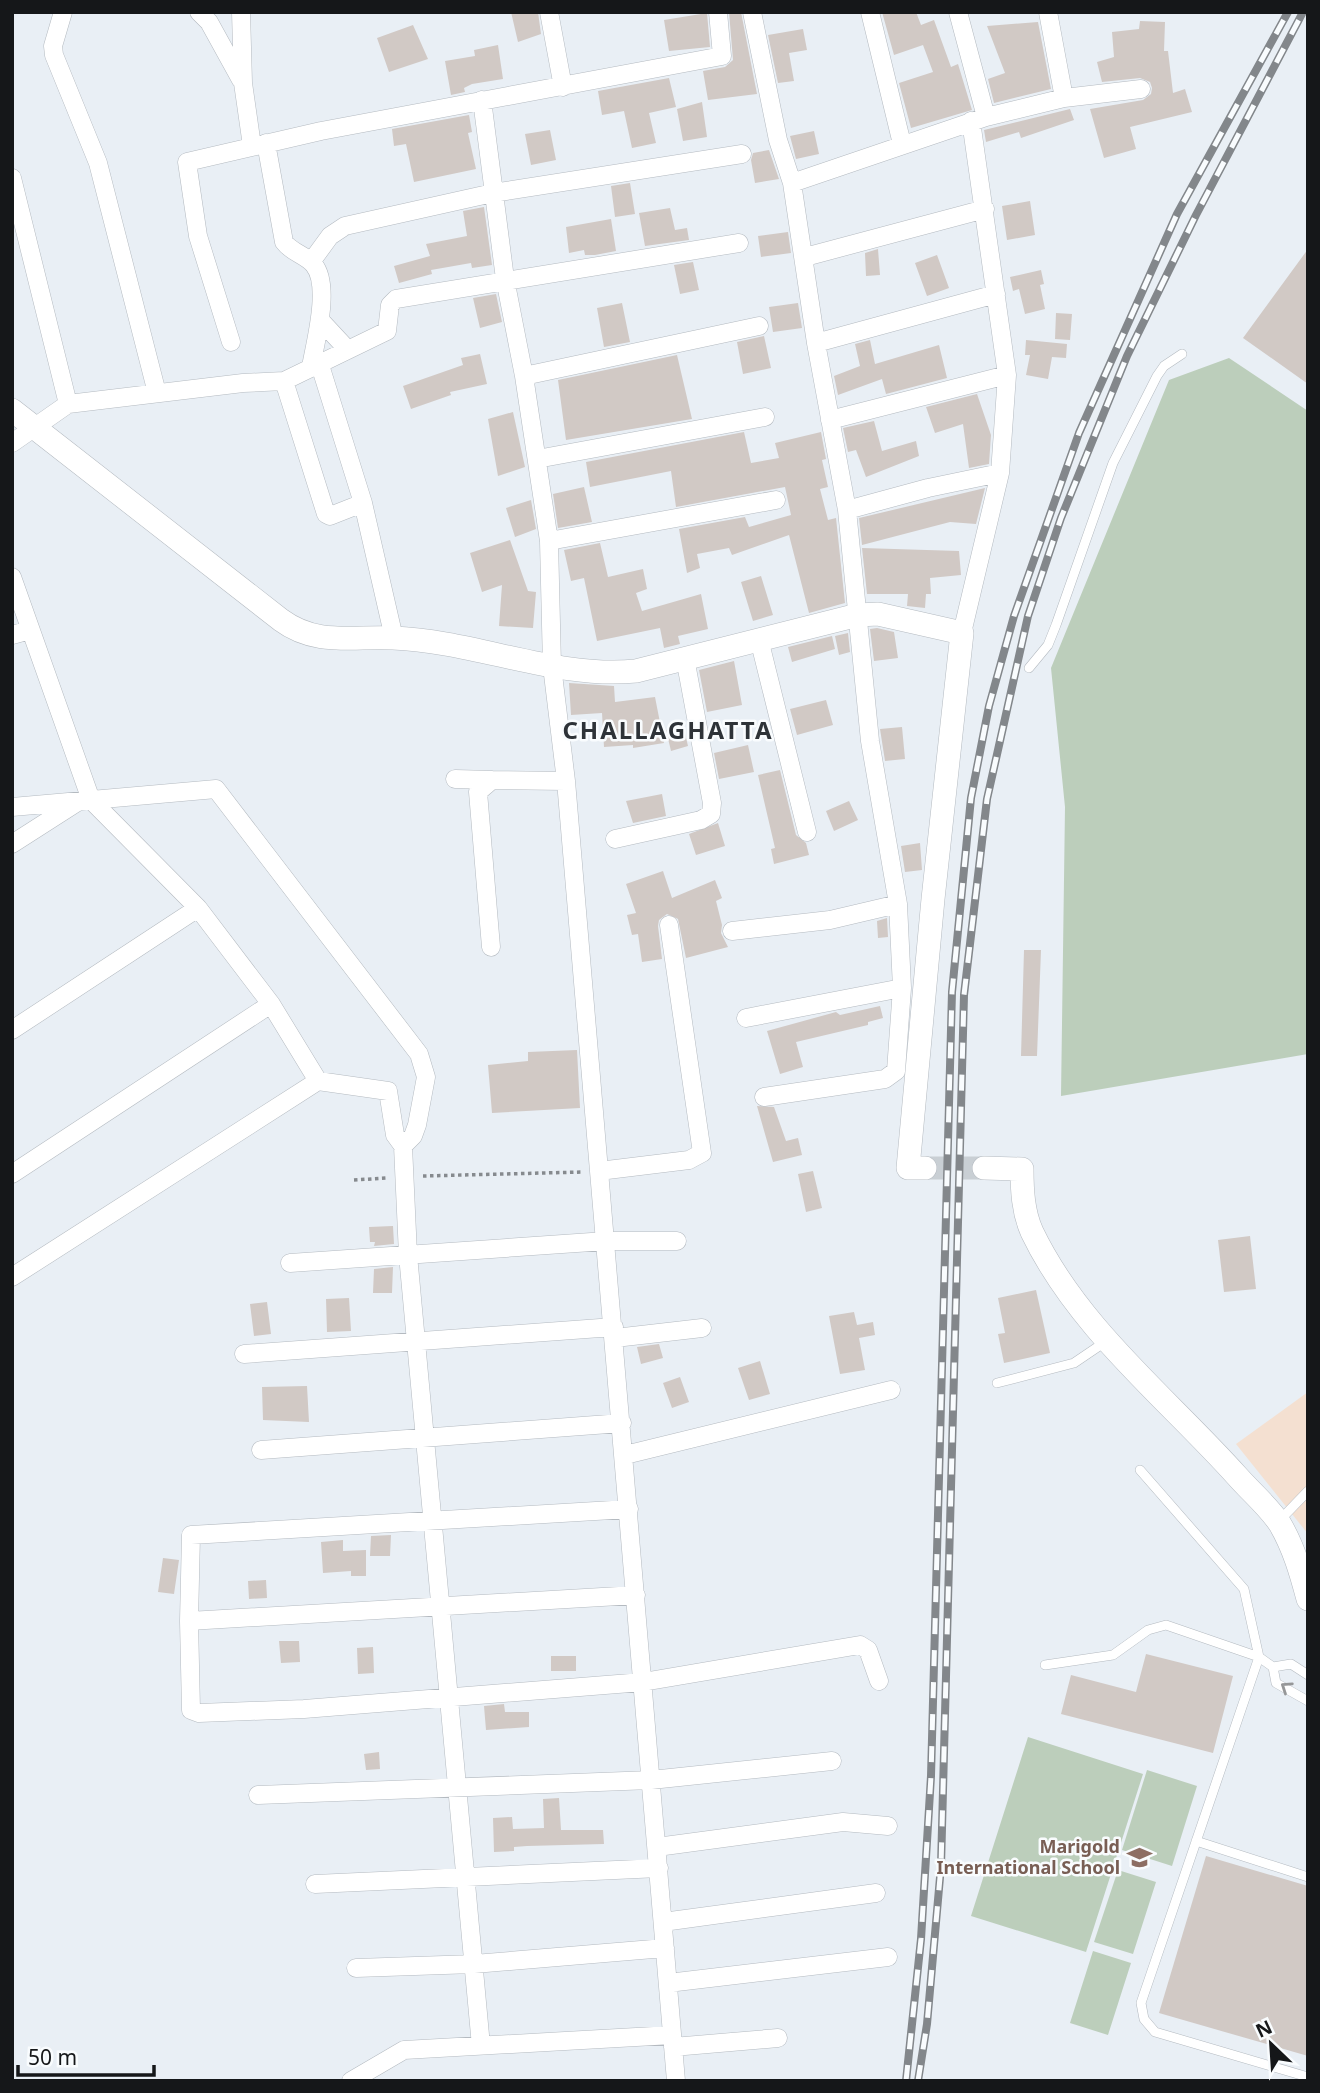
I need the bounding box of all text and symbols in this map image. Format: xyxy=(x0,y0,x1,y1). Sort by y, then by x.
district label: CHALLAGHATTA xyxy=(562,713,774,746)
one-way arrow xyxy=(1281,1683,1294,1696)
place label: Marigold International School xyxy=(936,1834,1120,1879)
school or university icon: Marigold International School xyxy=(1126,1843,1154,1871)
north arrow xyxy=(1236,2009,1306,2079)
text: N xyxy=(1251,2014,1276,2044)
scale bar xyxy=(18,2034,154,2078)
text: 50 m xyxy=(28,2043,77,2071)

